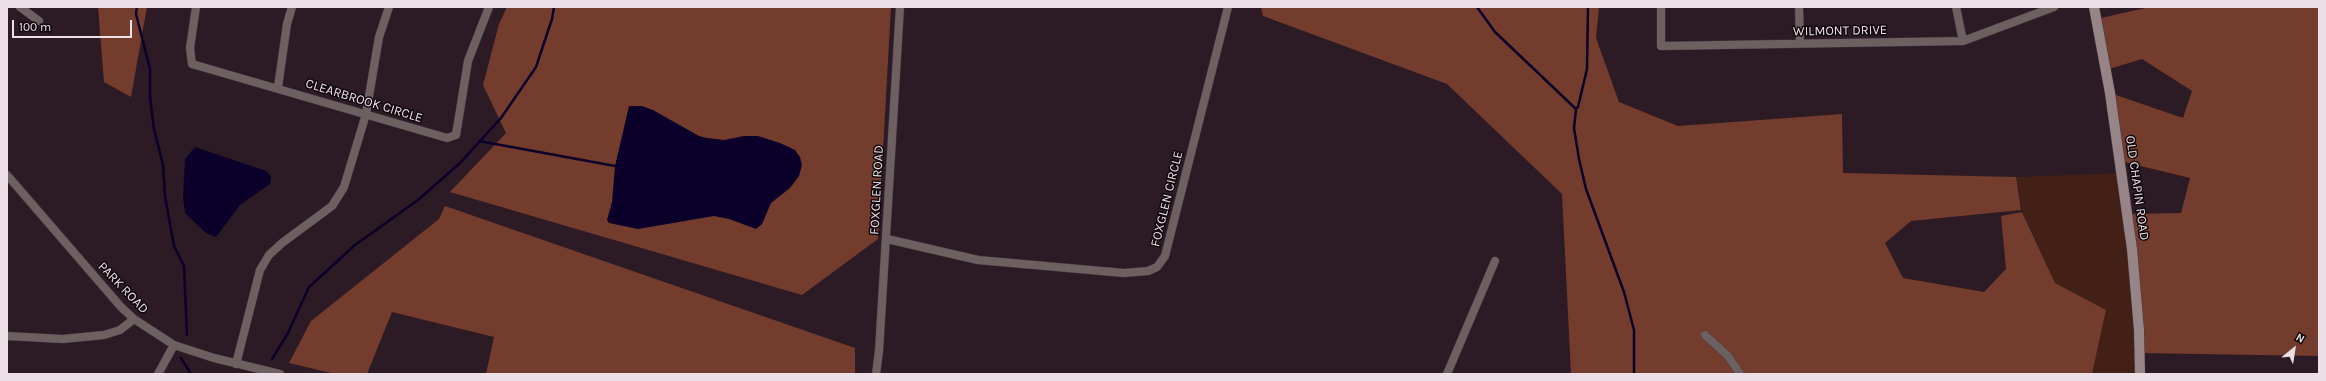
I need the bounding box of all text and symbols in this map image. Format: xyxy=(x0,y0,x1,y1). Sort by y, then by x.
scale bar xyxy=(14,12,134,38)
text: 100 m xyxy=(19,20,51,34)
street label: WILMONT DRIVE xyxy=(1793,22,1887,40)
street label: CLEARBROOK CIRCLE xyxy=(304,76,424,126)
street label: OLD CHAPIN ROAD xyxy=(2122,135,2152,241)
street label: FOXGLEN ROAD xyxy=(867,145,887,235)
street label: FOXGLEN CIRCLE xyxy=(1148,150,1186,248)
street label: PARK ROAD xyxy=(95,259,151,317)
north arrow xyxy=(2274,329,2314,369)
text: N xyxy=(2294,331,2307,346)

